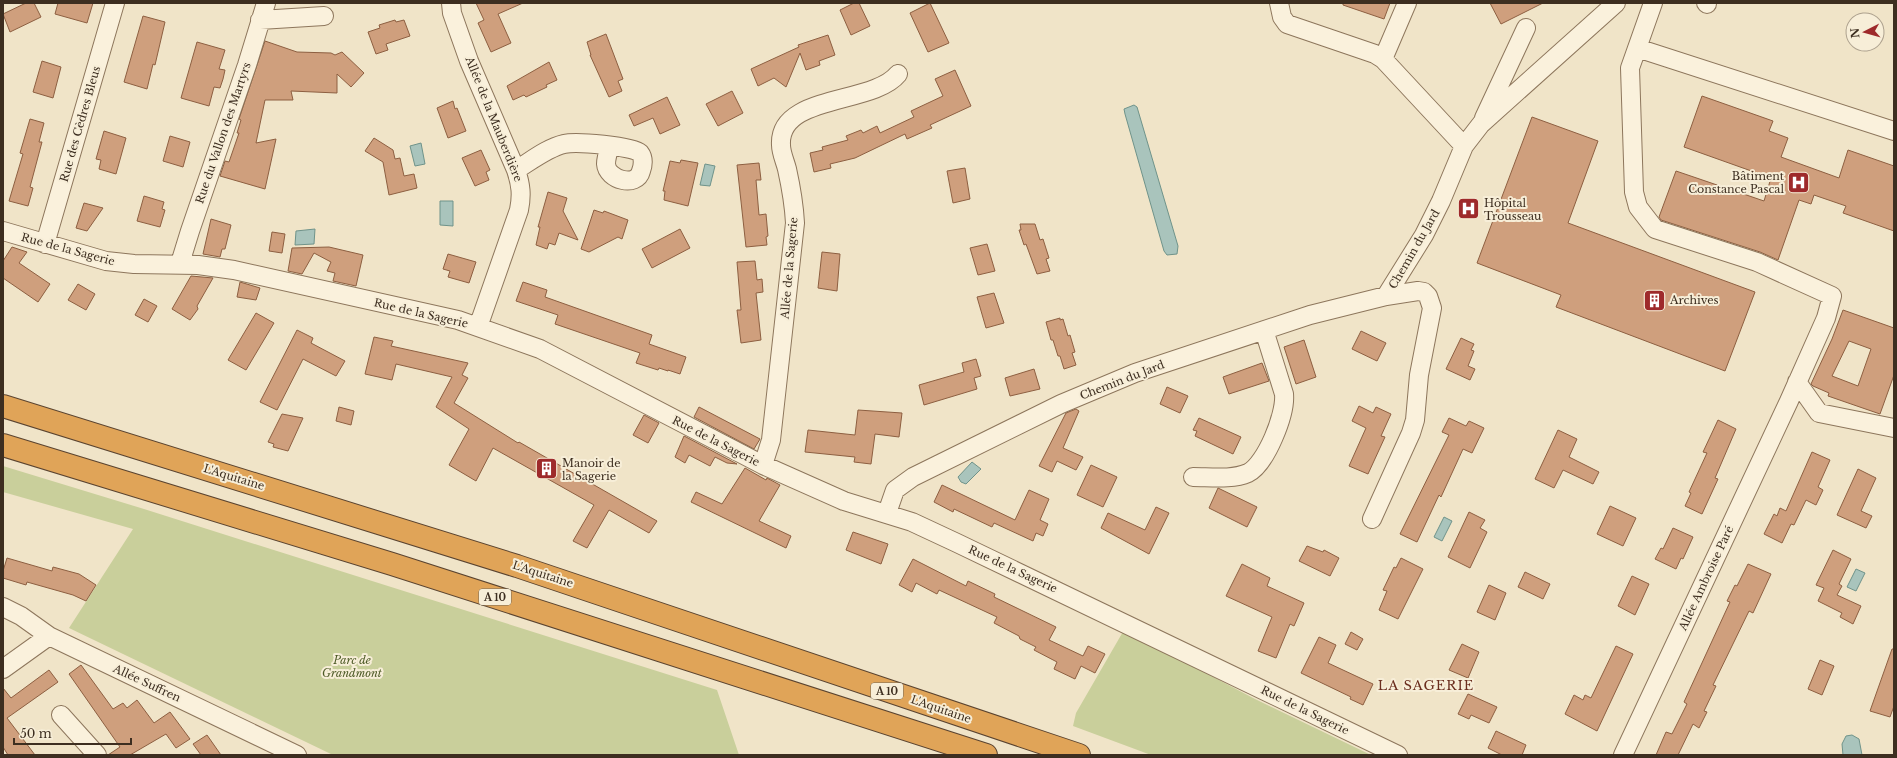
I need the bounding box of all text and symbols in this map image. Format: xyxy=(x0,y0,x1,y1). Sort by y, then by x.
north arrow xyxy=(1845,12,1885,52)
text: N xyxy=(1847,27,1863,39)
street label: Allée de la Mauberdière xyxy=(462,53,526,184)
street label: Rue du Vallon des Martyrs xyxy=(192,61,254,205)
street label: Rue des Cèdres Bleus xyxy=(57,64,103,184)
place label: Bâtiment Constance Pascal xyxy=(1688,169,1785,196)
hospital icon: Bâtiment Constance Pascal xyxy=(1786,169,1812,195)
hospital icon: Hôpital Trousseau xyxy=(1456,196,1482,222)
place label: Hôpital Trousseau xyxy=(1484,196,1542,223)
street label: Chemin du Jard xyxy=(1386,206,1443,291)
street label: Allée de la Sagerie xyxy=(777,216,800,321)
street label: Rue de la Sagerie xyxy=(20,230,116,268)
building icon: Archives xyxy=(1642,287,1668,313)
place label: Archives xyxy=(1669,293,1719,307)
street label: Rue de la Sagerie xyxy=(372,295,470,331)
street label: Chemin du Jard xyxy=(1078,357,1167,403)
street label: Rue de la Sagerie xyxy=(670,413,762,469)
building icon: Manoir de la Sagerie xyxy=(534,456,560,482)
place label: Manoir de la Sagerie xyxy=(562,456,620,483)
street label: L'Aquitaine xyxy=(202,461,266,493)
street label: Allée Ambroise Paré xyxy=(1675,523,1736,633)
street label: Rue de la Sagerie xyxy=(966,542,1060,596)
street label: L'Aquitaine xyxy=(511,558,575,590)
road number: A 10 xyxy=(479,589,511,605)
park label: Parc de Grandmont xyxy=(322,653,382,680)
street label: Allée Suffren xyxy=(110,661,183,705)
district label: LA SAGERIE xyxy=(1378,677,1474,694)
road number: A 10 xyxy=(871,683,903,699)
street label: Rue de la Sagerie xyxy=(1259,683,1351,737)
street label: L'Aquitaine xyxy=(909,692,973,726)
scale bar xyxy=(14,720,131,746)
text: 50 m xyxy=(20,726,52,741)

